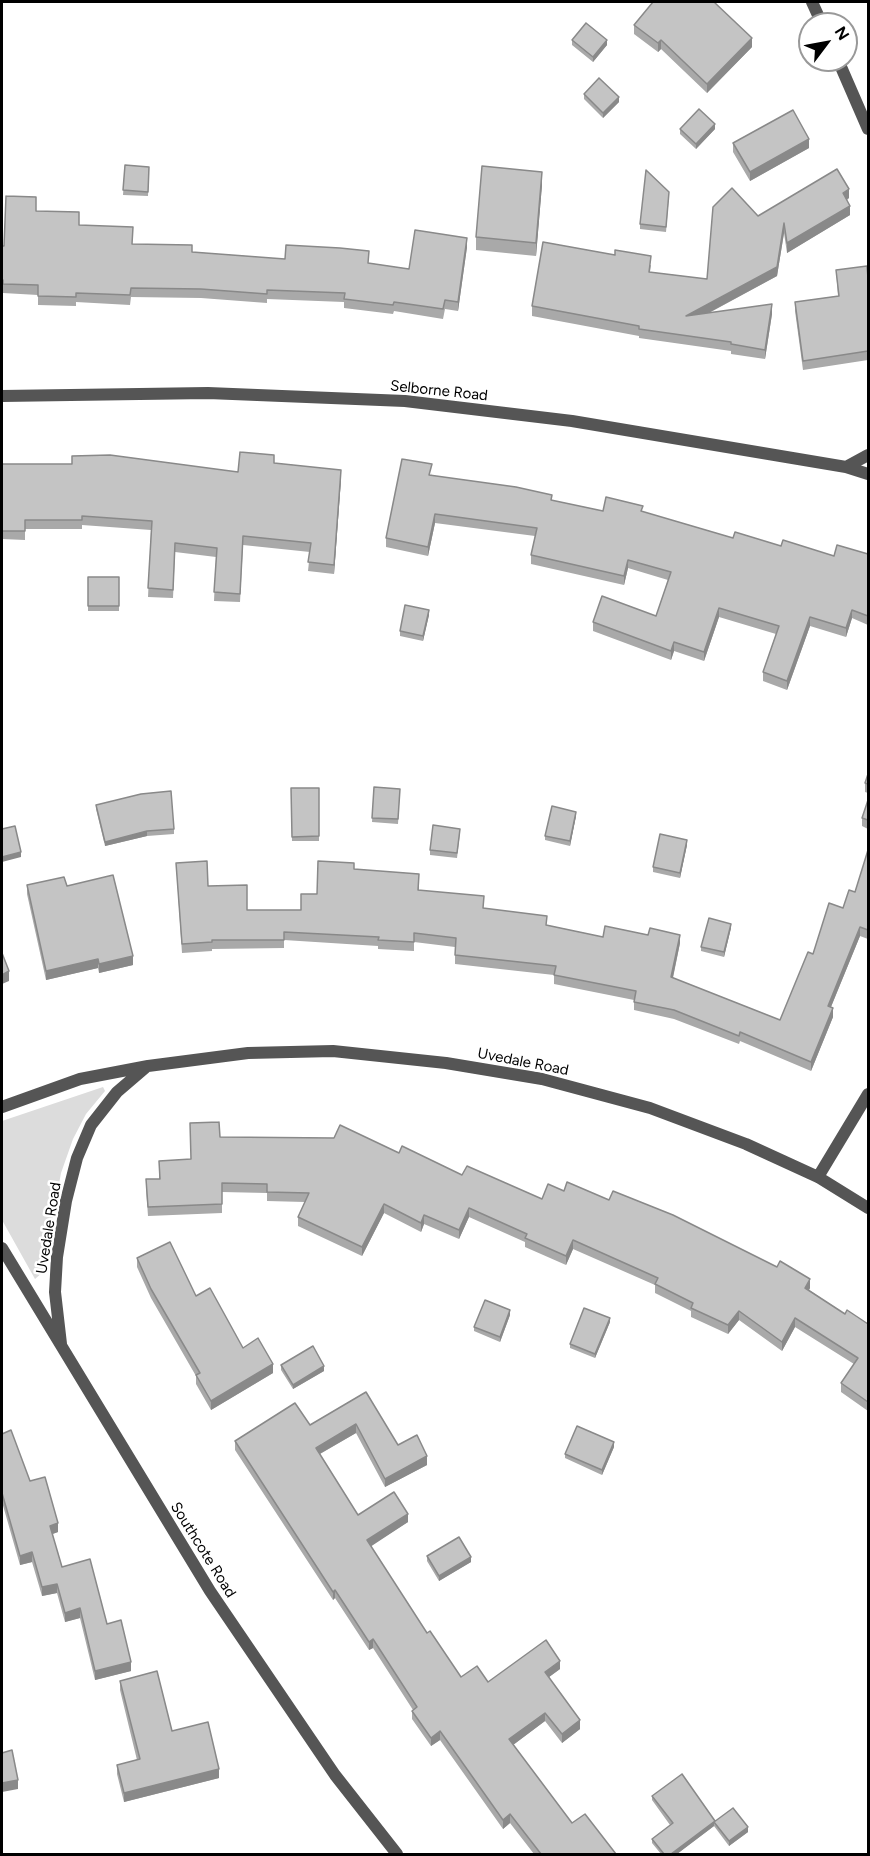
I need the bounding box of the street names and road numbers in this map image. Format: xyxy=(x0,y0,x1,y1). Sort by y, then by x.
street label: Selborne Road xyxy=(389,377,489,405)
street label: Uvedale Road xyxy=(476,1044,570,1080)
street label: Uvedale Road xyxy=(33,1181,65,1275)
street label: Southcote Road xyxy=(166,1499,240,1601)

